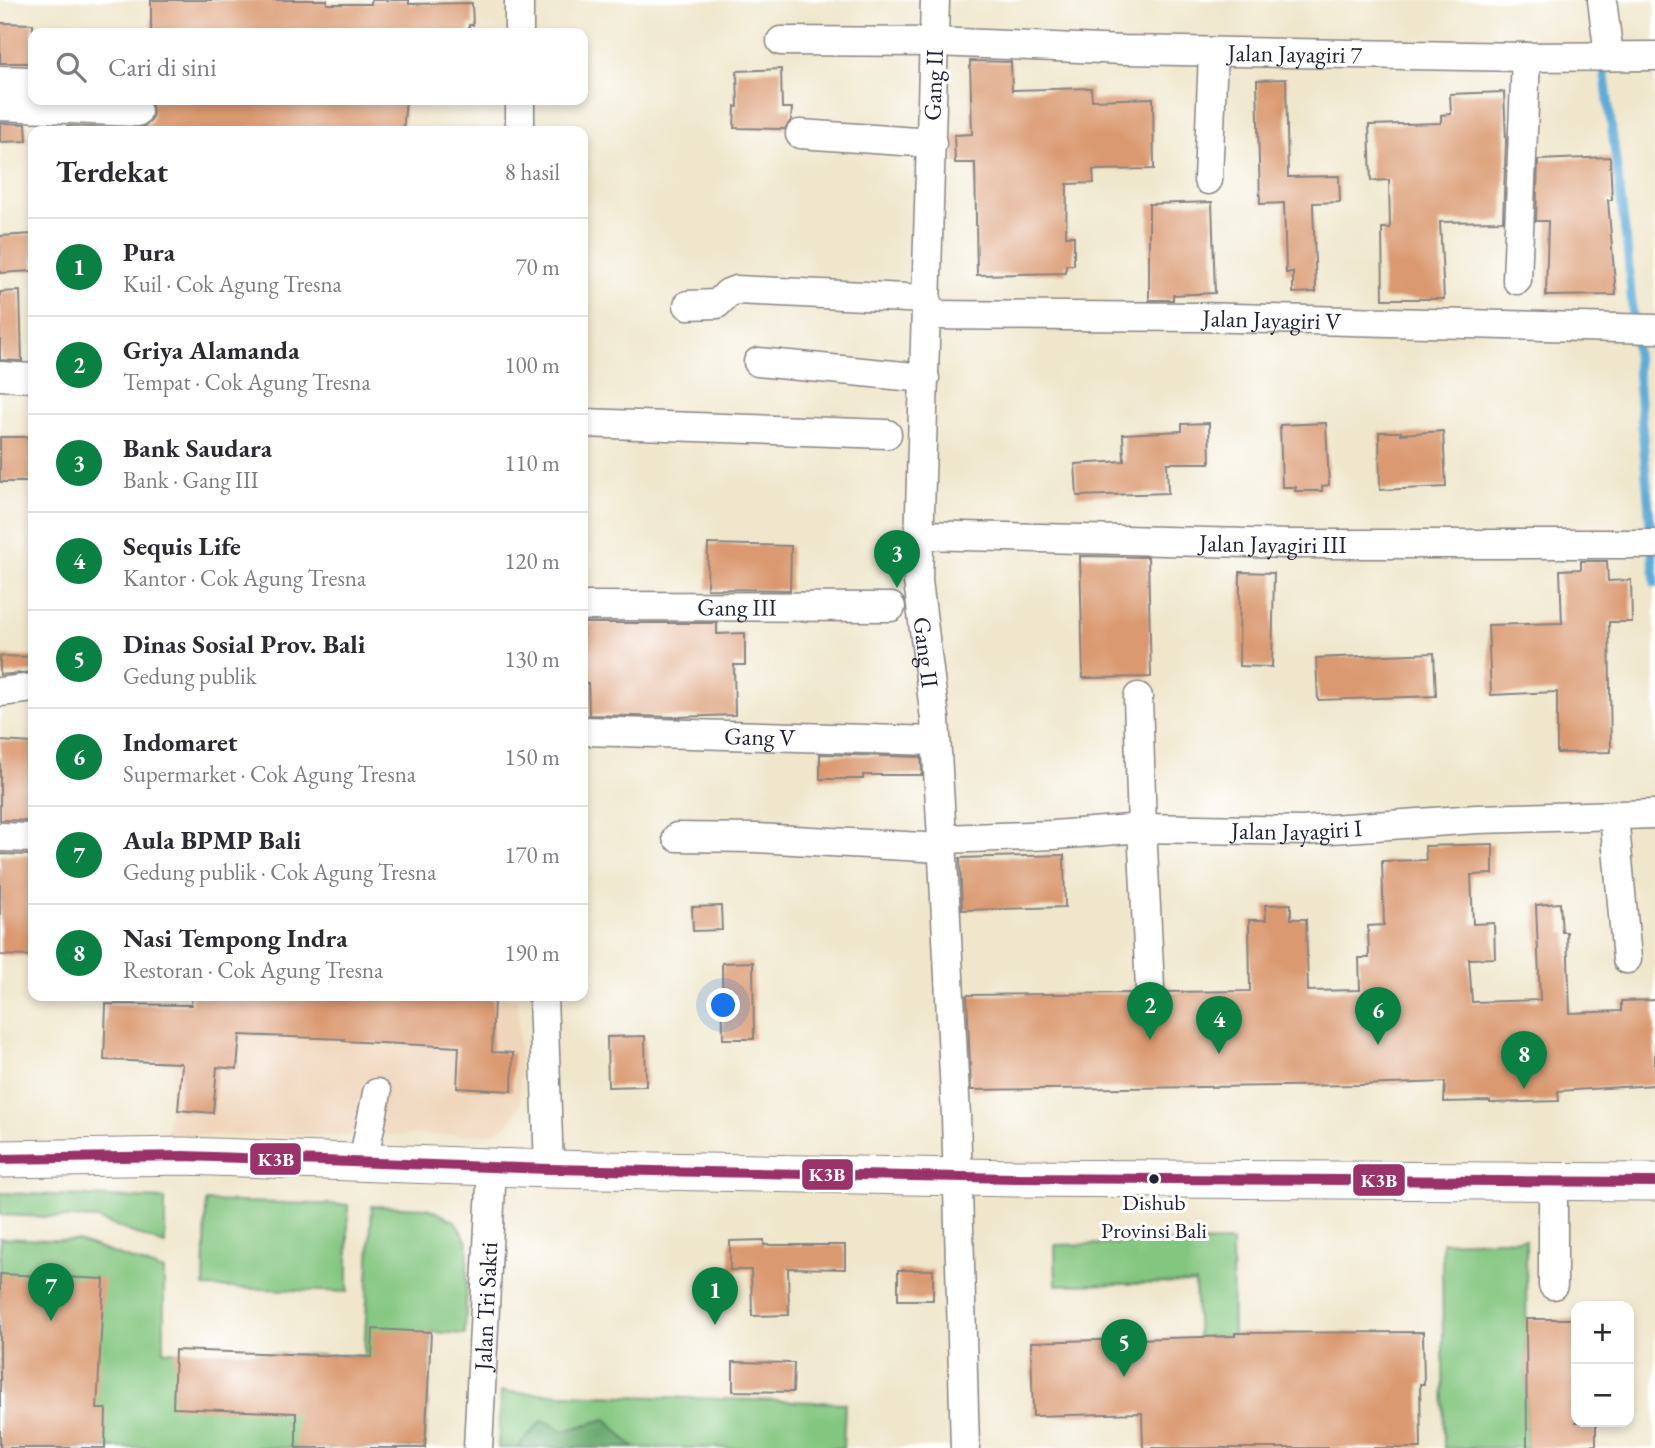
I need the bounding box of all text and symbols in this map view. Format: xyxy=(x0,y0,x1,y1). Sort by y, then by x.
search box xyxy=(28,28,588,105)
street label: Jalan Jayagiri 7 xyxy=(1225,36,1363,70)
icon: search xyxy=(52,48,90,86)
street label: Gang II xyxy=(916,49,950,121)
text: Cari di sini xyxy=(108,50,217,84)
text: Terdekat xyxy=(56,152,168,191)
text: 8 hasil xyxy=(505,157,560,187)
text: Pura xyxy=(123,235,175,269)
text: 1 xyxy=(73,252,85,282)
text: 70 m xyxy=(515,252,560,282)
text: Kuil · Cok Agung Tresna xyxy=(123,269,342,299)
street label: Jalan Jayagiri V xyxy=(1200,302,1343,336)
text: Griya Alamanda xyxy=(123,333,300,367)
text: 2 xyxy=(73,350,85,380)
text: 100 m xyxy=(504,350,560,380)
text: Tempat · Cok Agung Tresna xyxy=(123,367,371,397)
text: Bank Saudara xyxy=(123,431,272,465)
text: 3 xyxy=(73,448,85,478)
text: 110 m xyxy=(504,448,560,478)
text: Bank · Gang III xyxy=(123,465,259,495)
street label: Jalan Jayagiri III xyxy=(1197,526,1347,560)
text: Sequis Life xyxy=(123,529,241,563)
pin: 3 xyxy=(874,530,920,588)
text: 4 xyxy=(73,546,85,576)
text: 120 m xyxy=(504,546,560,576)
text: Kantor · Cok Agung Tresna xyxy=(123,563,366,593)
street label: Gang III xyxy=(697,591,777,622)
street label: Gang II xyxy=(907,615,947,690)
text: Dinas Sosial Prov. Bali xyxy=(123,627,365,661)
text: 5 xyxy=(73,644,85,674)
text: 130 m xyxy=(504,644,560,674)
text: Gedung publik xyxy=(123,661,257,691)
street label: Gang V xyxy=(724,720,797,753)
text: Indomaret xyxy=(123,725,238,759)
text: 6 xyxy=(73,742,85,772)
text: 150 m xyxy=(504,742,560,772)
text: Supermarket · Cok Agung Tresna xyxy=(123,759,416,789)
street label: Jalan Jayagiri I xyxy=(1229,811,1363,847)
text: Aula BPMP Bali xyxy=(123,823,301,857)
text: 7 xyxy=(73,840,85,870)
text: 170 m xyxy=(504,840,560,870)
text: Gedung publik · Cok Agung Tresna xyxy=(123,857,436,887)
text: Nasi Tempong Indra xyxy=(123,921,348,955)
text: 8 xyxy=(73,938,85,968)
text: 190 m xyxy=(504,938,560,968)
text: Restoran · Cok Agung Tresna xyxy=(123,955,383,985)
pin: 2 xyxy=(1127,982,1173,1040)
pin: 6 xyxy=(1355,987,1401,1045)
your location xyxy=(706,988,740,1022)
pin: 4 xyxy=(1196,996,1242,1054)
pin: 8 xyxy=(1501,1031,1547,1089)
line badge: K3B xyxy=(249,1142,302,1176)
text: K3B xyxy=(258,1147,294,1172)
line badge: K3B xyxy=(801,1158,854,1191)
text: K3B xyxy=(809,1162,845,1187)
line badge: K3B xyxy=(1352,1163,1406,1197)
text: K3B xyxy=(1361,1168,1397,1193)
marker: Dishub Provinsi Bali xyxy=(1147,1172,1161,1186)
place label: Dishub Provinsi Bali xyxy=(1101,1188,1207,1245)
street label: Jalan Tri Sakti xyxy=(466,1241,504,1373)
pin: 7 xyxy=(28,1263,74,1321)
pin: 1 xyxy=(692,1267,738,1325)
map controls xyxy=(1571,1301,1634,1427)
button: + xyxy=(1571,1301,1634,1364)
pin: 5 xyxy=(1101,1319,1147,1377)
button: − xyxy=(1571,1364,1634,1427)

